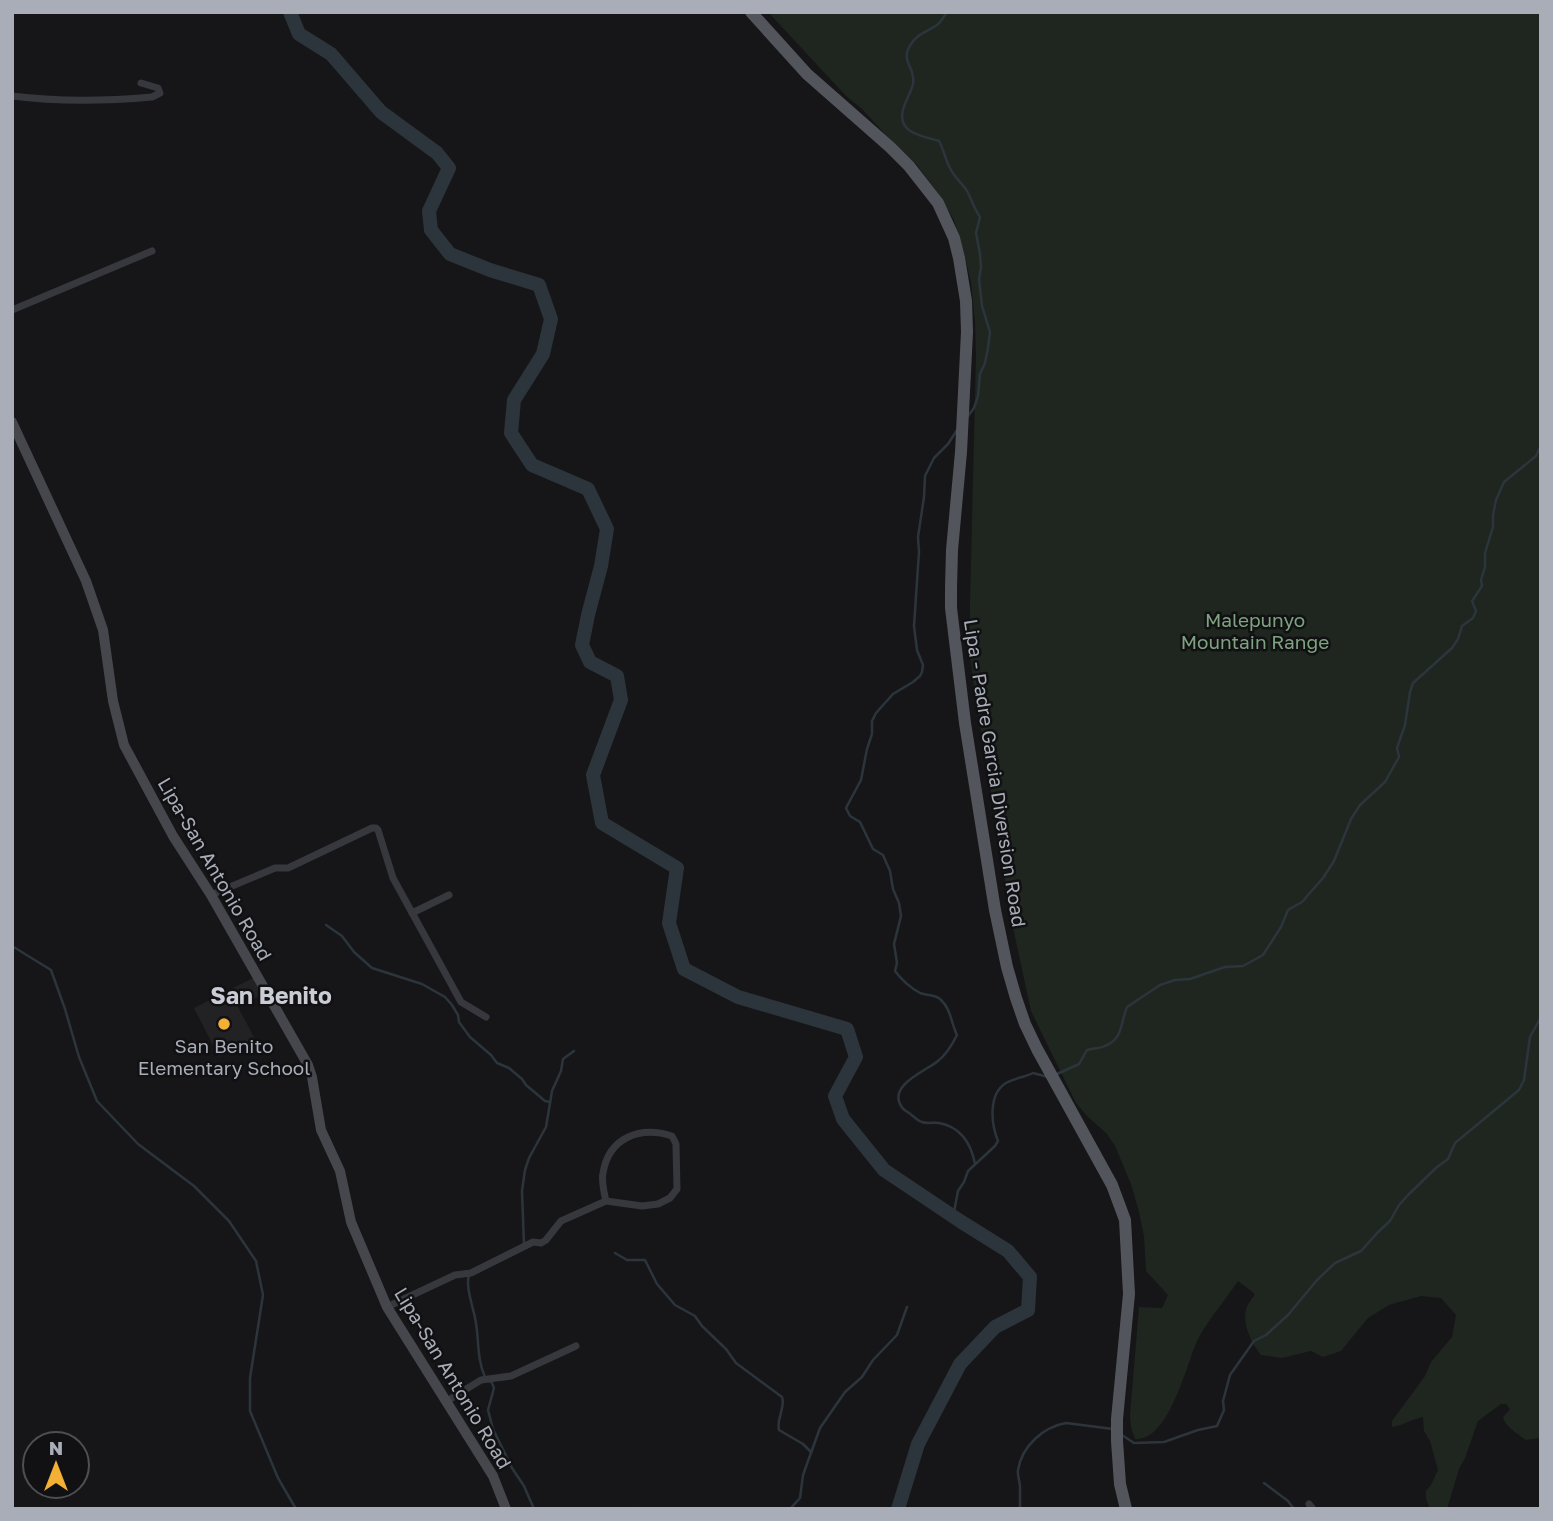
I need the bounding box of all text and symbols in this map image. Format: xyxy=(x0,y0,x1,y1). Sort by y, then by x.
park label: Malepunyo Mountain Range xyxy=(1181,608,1329,653)
street label: Lipa - Padre Garcia Diversion Road xyxy=(960,617,1031,929)
street label: Lipa-San Antonio Road xyxy=(154,773,277,964)
district label: San Benito xyxy=(210,981,332,1009)
marker: San Benito Elementary School xyxy=(216,1016,232,1032)
place label: San Benito Elementary School xyxy=(138,1034,310,1079)
street label: Lipa-San Antonio Road xyxy=(390,1283,517,1473)
north arrow xyxy=(21,1430,91,1500)
text: N xyxy=(49,1436,63,1459)

